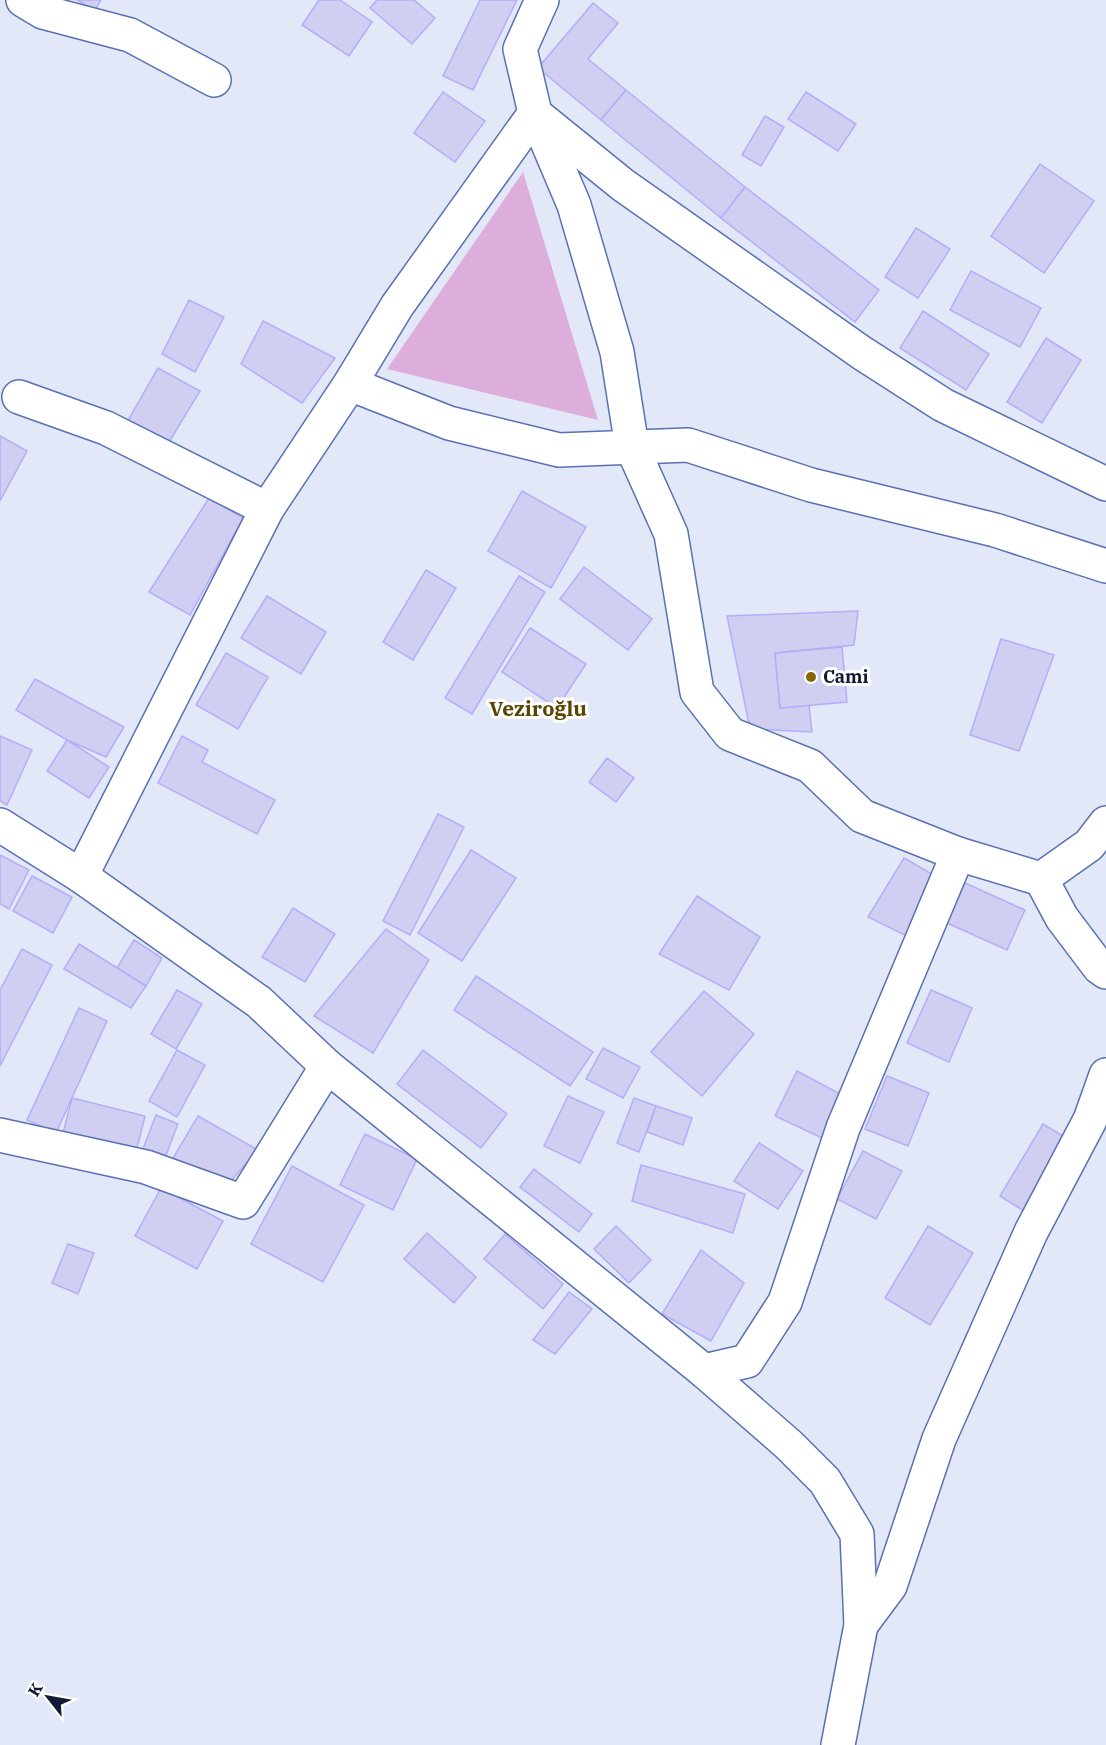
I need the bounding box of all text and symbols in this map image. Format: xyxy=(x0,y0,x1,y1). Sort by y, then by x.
place label: Cami xyxy=(823,665,869,688)
marker: Cami xyxy=(804,670,818,684)
district label: Veziroğlu xyxy=(489,694,587,722)
north arrow xyxy=(18,1667,78,1727)
text: K xyxy=(23,1678,47,1700)

